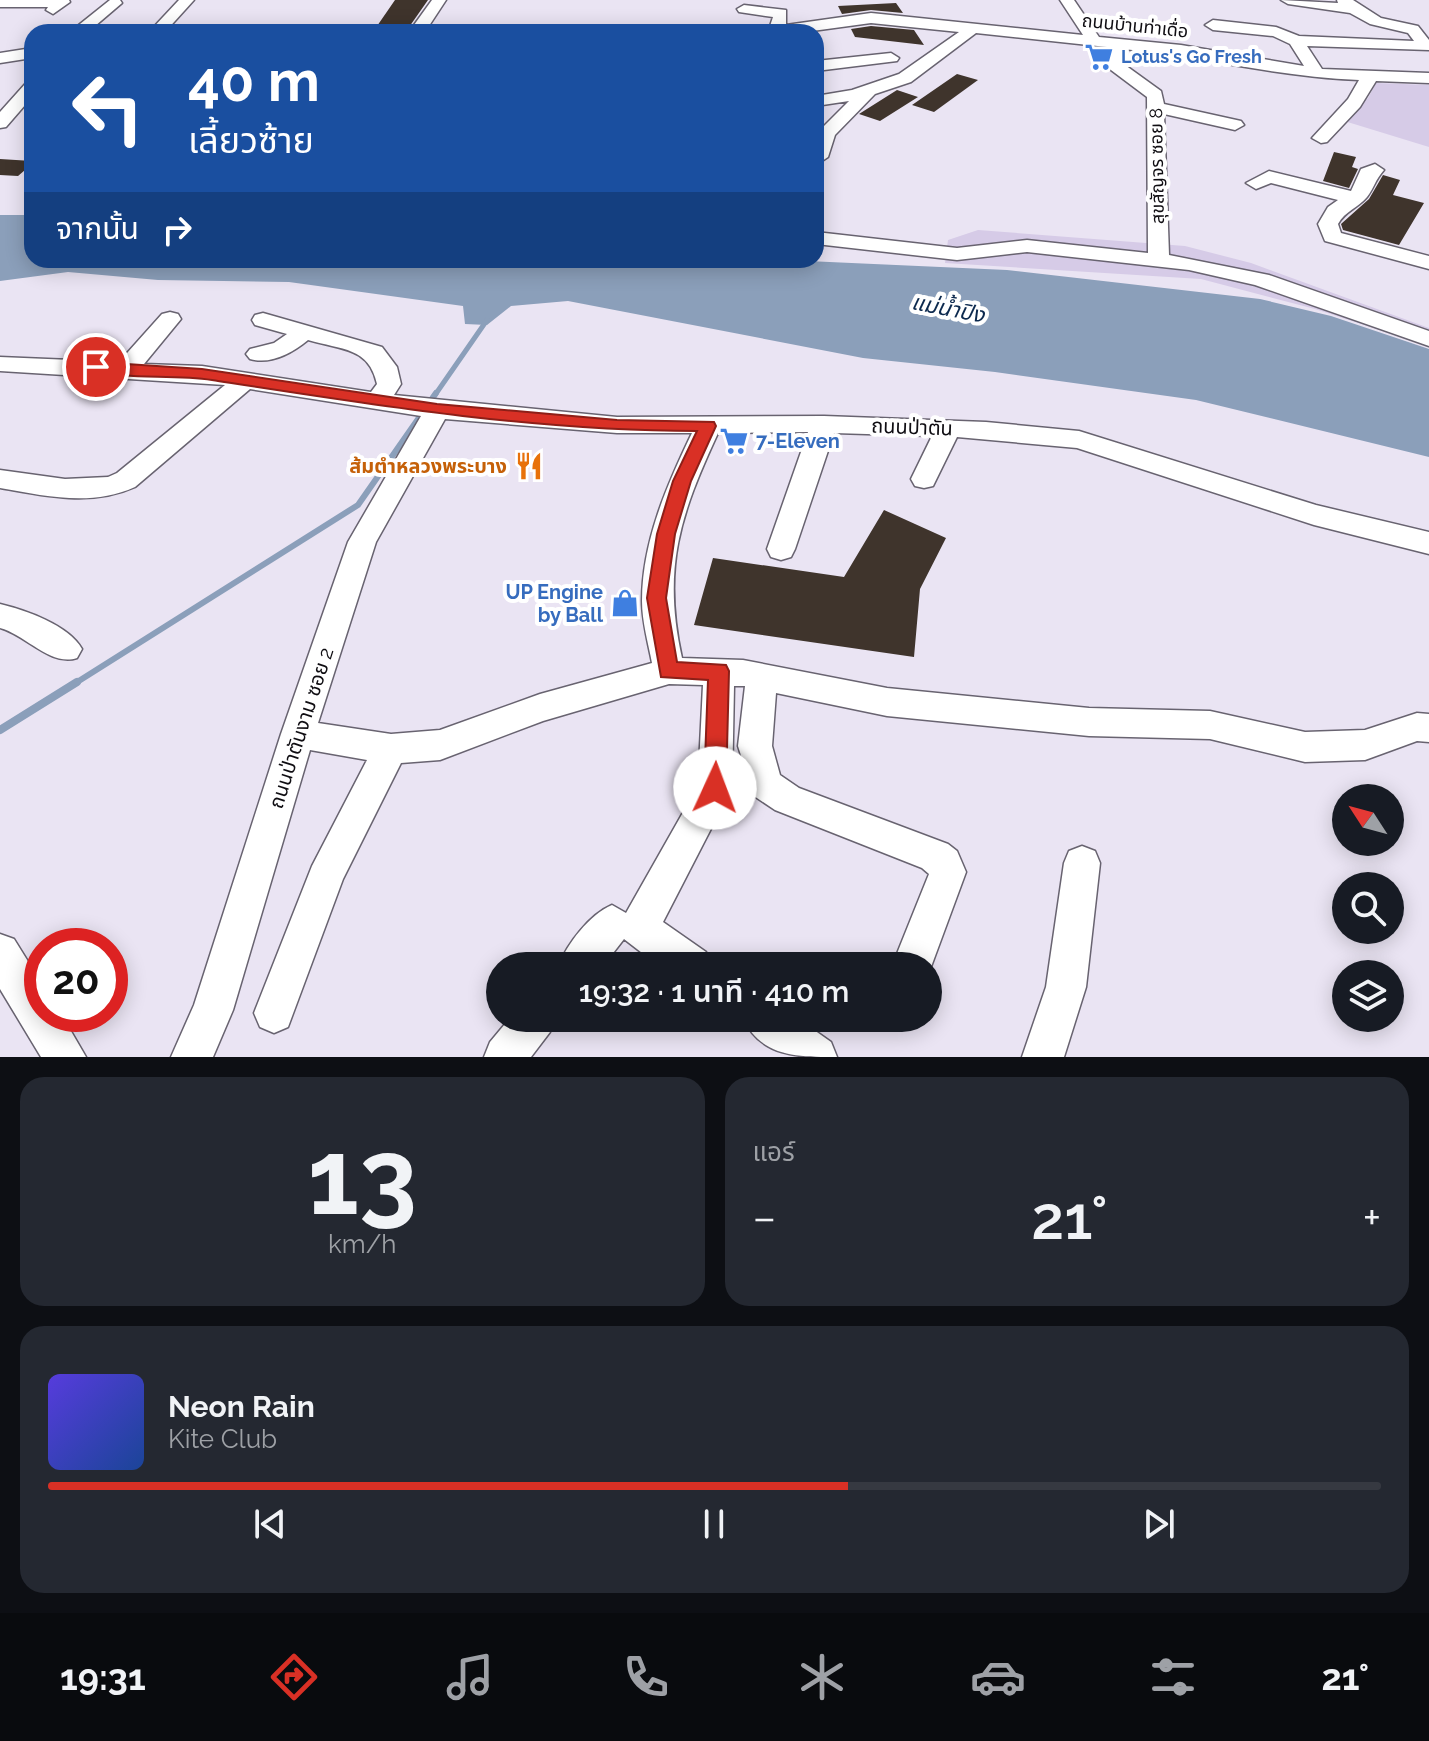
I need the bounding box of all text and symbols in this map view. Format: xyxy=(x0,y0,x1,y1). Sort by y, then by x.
street label: ถนนบ้านท่าเดื่อ xyxy=(1081,7,1190,42)
supermarket icon: Lotus's Go Fresh xyxy=(1084,42,1114,72)
place label: Lotus's Go Fresh xyxy=(1121,46,1262,67)
text: 40 m xyxy=(188,48,320,114)
icon: left xyxy=(56,56,160,160)
street label: สุขสัญจร ซอย 8 xyxy=(1145,108,1169,224)
text: เลี้ยวซ้าย xyxy=(188,119,314,161)
icon: right xyxy=(155,208,199,252)
text: จากนั้น xyxy=(56,211,139,246)
water label: แม่น้ำปิง xyxy=(909,286,988,328)
pin xyxy=(62,333,130,401)
icon: arrive xyxy=(74,345,118,389)
street label: ถนนป่าตัน xyxy=(871,414,953,440)
supermarket icon: 7-Eleven xyxy=(719,426,749,456)
place label: 7-Eleven xyxy=(756,429,840,453)
restaurant icon: ส้มตำหลวงพระบาง xyxy=(514,451,544,481)
place label: ส้มตำหลวงพระบาง xyxy=(349,454,507,478)
place label: UP Engine by Ball xyxy=(505,580,604,627)
shop icon: UP Engine by Ball xyxy=(610,588,640,618)
street label: ถนนป่าตันงาม ซอย 2 xyxy=(264,644,338,812)
position arrow xyxy=(673,746,757,830)
north arrow xyxy=(1332,784,1404,856)
map controls xyxy=(1332,784,1404,1032)
button: search xyxy=(1332,872,1404,944)
speed limit sign: 20 xyxy=(24,928,128,1032)
button: layers xyxy=(1332,960,1404,1032)
text: 19:32 · 1 นาที · 410 m xyxy=(579,974,849,1009)
text: 13 xyxy=(308,1116,417,1238)
text: แอร์ xyxy=(753,1137,795,1167)
text: 21° xyxy=(1031,1183,1108,1253)
text: − xyxy=(753,1192,776,1243)
text: + xyxy=(1363,1192,1381,1243)
text: km/h xyxy=(328,1229,397,1259)
text: Neon Rain xyxy=(168,1389,315,1424)
text: Kite Club xyxy=(168,1424,277,1454)
icon: previous xyxy=(248,1502,292,1546)
icon: pause xyxy=(692,1502,736,1546)
icon: next xyxy=(1137,1502,1181,1546)
icon: directions xyxy=(266,1649,322,1705)
icon: music xyxy=(442,1649,498,1705)
icon: phone xyxy=(618,1649,674,1705)
icon: climate xyxy=(794,1649,850,1705)
icon: car xyxy=(970,1649,1026,1705)
icon: filters xyxy=(1145,1649,1201,1705)
text: 19:31 xyxy=(60,1656,146,1698)
text: 21° xyxy=(1321,1656,1369,1698)

